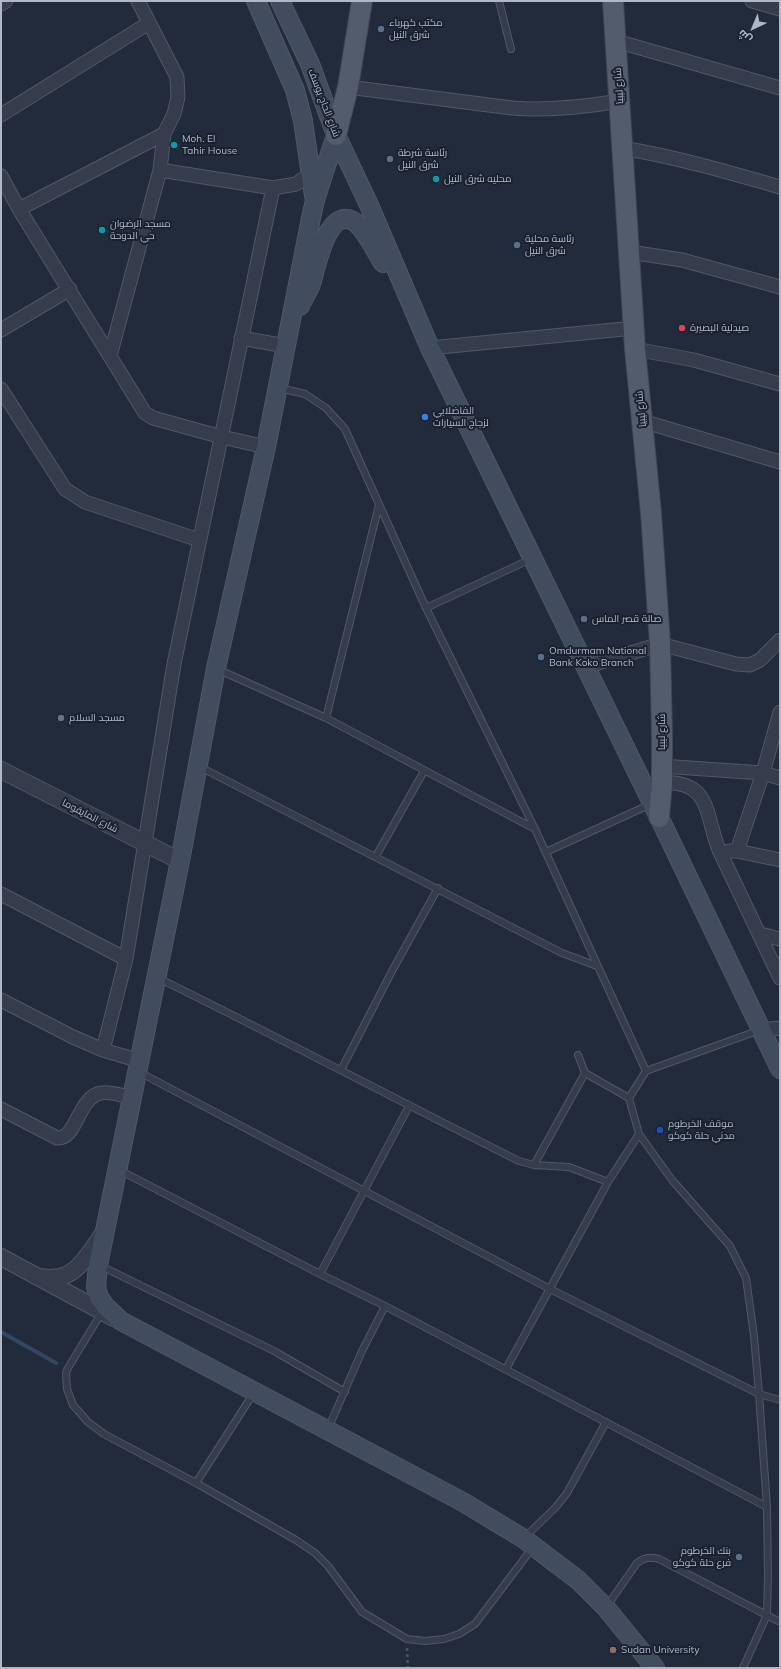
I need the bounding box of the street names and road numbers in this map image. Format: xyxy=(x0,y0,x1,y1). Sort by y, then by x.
street label: شارع الحاج يوسف xyxy=(305,67,343,139)
street label: شارع ليبيا xyxy=(612,67,626,105)
street label: شارع ليبيا xyxy=(633,390,649,428)
street label: شارع ليبيا xyxy=(656,714,668,750)
street label: شارع المايقوما xyxy=(60,797,120,835)

